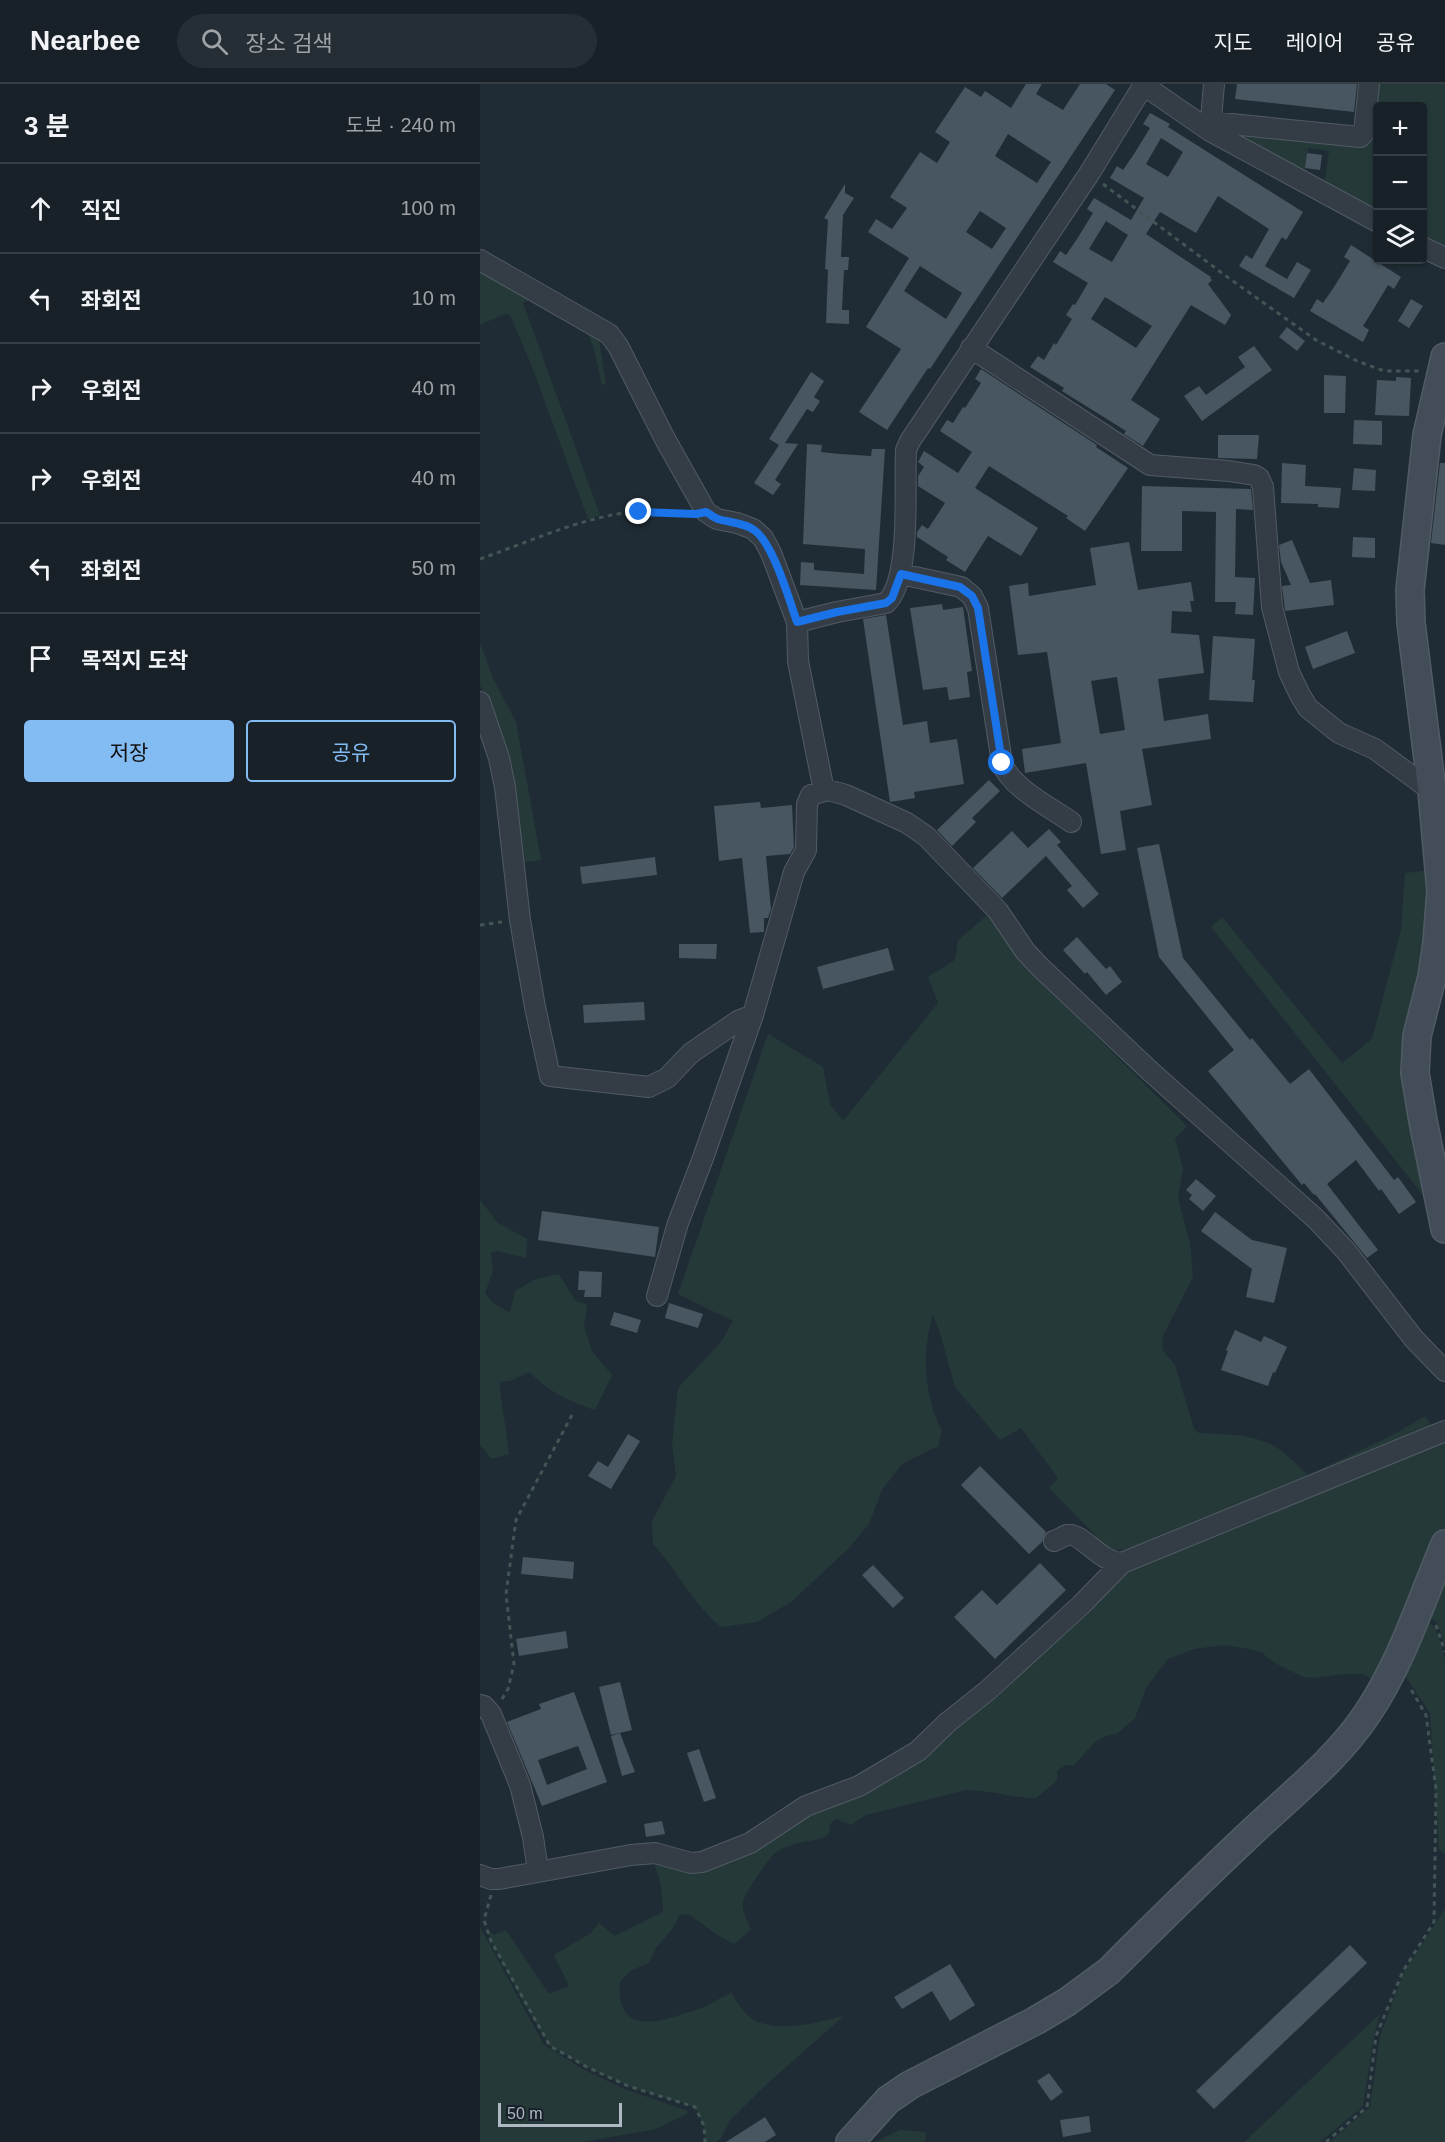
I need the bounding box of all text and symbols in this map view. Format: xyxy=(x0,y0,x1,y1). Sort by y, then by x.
search box xyxy=(177,14,597,68)
text: Nearbee xyxy=(30,25,141,56)
icon: search xyxy=(198,25,231,58)
text: 장소 검색 xyxy=(246,31,333,56)
text: 지도 xyxy=(1214,31,1252,54)
text: 레이어 xyxy=(1285,31,1343,54)
text: 공유 xyxy=(1376,31,1415,54)
map controls xyxy=(1373,102,1427,264)
button: + xyxy=(1373,102,1427,156)
text: 3 분 xyxy=(24,111,70,141)
text: 도보 · 240 m xyxy=(346,114,456,136)
button: − xyxy=(1373,156,1427,210)
icon: ahead xyxy=(24,192,57,225)
text: 100 m xyxy=(400,197,456,219)
text: 직진 xyxy=(81,198,121,223)
button: layers xyxy=(1373,210,1427,264)
icon: left xyxy=(24,282,57,315)
text: 10 m xyxy=(412,287,456,309)
text: 좌회전 xyxy=(81,288,142,313)
icon: right xyxy=(24,372,57,405)
text: 40 m xyxy=(412,377,456,399)
text: 우회전 xyxy=(81,378,142,403)
icon: right xyxy=(24,462,57,495)
text: 40 m xyxy=(412,467,456,489)
text: 우회전 xyxy=(81,468,142,493)
route end xyxy=(625,498,651,524)
icon: left xyxy=(24,552,57,585)
text: 50 m xyxy=(412,557,456,579)
text: 좌회전 xyxy=(81,558,142,583)
icon: arrive xyxy=(24,642,57,675)
text: 목적지 도착 xyxy=(81,648,188,673)
button: 저장 xyxy=(24,720,234,782)
button: 공유 xyxy=(246,720,456,782)
route start xyxy=(988,749,1014,775)
scale bar xyxy=(498,2100,622,2128)
text: 50 m xyxy=(507,2105,543,2122)

